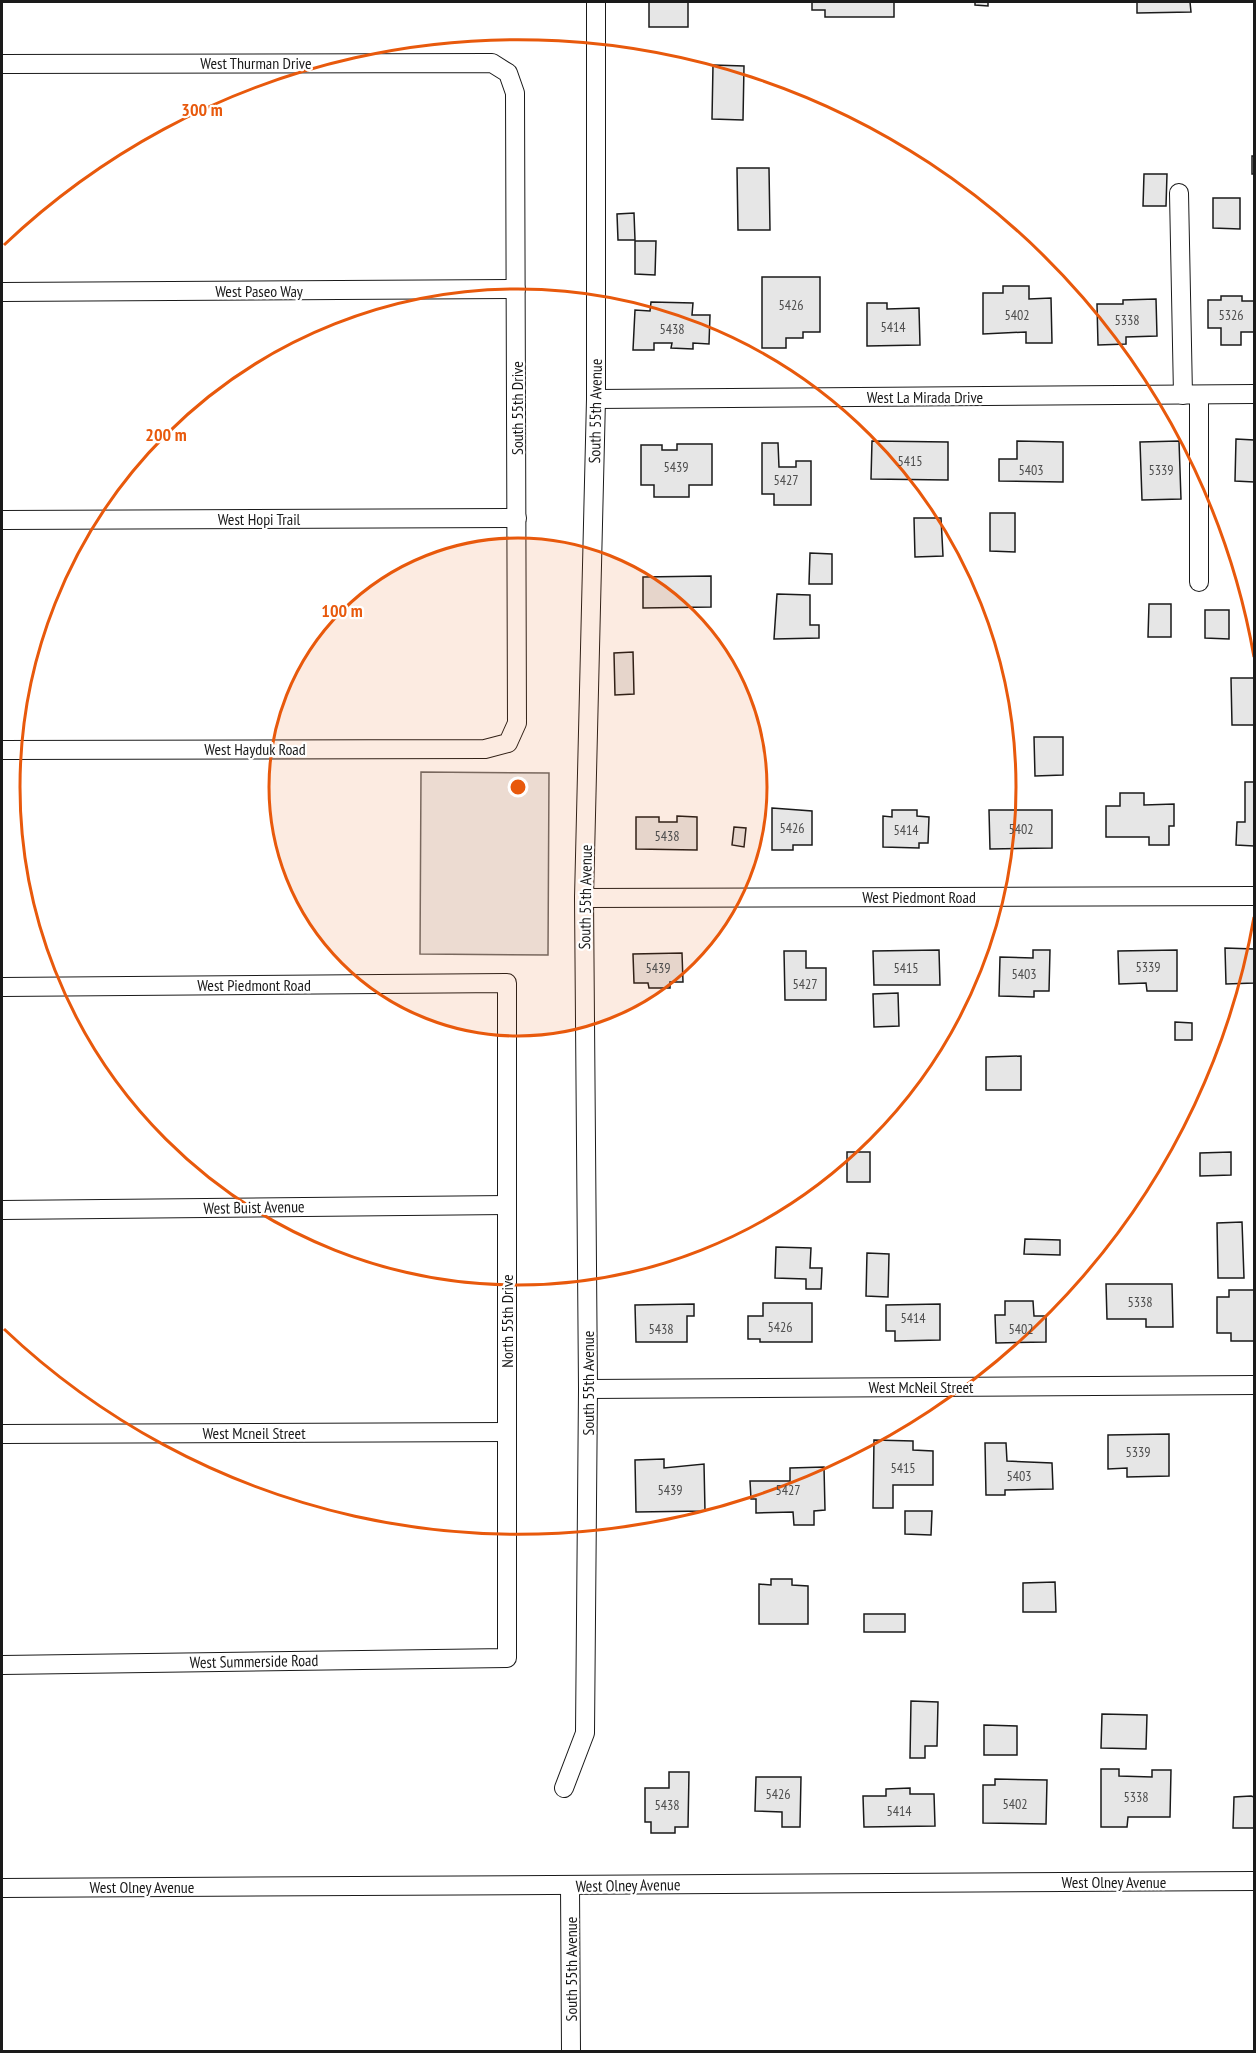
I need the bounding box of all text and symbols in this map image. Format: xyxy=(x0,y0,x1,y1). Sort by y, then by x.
street label: West Thurman Drive xyxy=(200,53,312,73)
text: 300 m xyxy=(181,98,223,121)
street label: West Paseo Way xyxy=(215,281,303,301)
house number: 5426 xyxy=(778,296,804,314)
house number: 5402 xyxy=(1004,306,1030,324)
house number: 5326 xyxy=(1218,306,1244,324)
house number: 5338 xyxy=(1114,311,1140,329)
house number: 5414 xyxy=(880,318,906,336)
house number: 5438 xyxy=(659,320,685,338)
street label: South 55th Avenue xyxy=(584,358,606,464)
street label: South 55th Drive xyxy=(507,361,527,455)
street label: West La Mirada Drive xyxy=(867,387,983,407)
text: 200 m xyxy=(145,423,187,446)
house number: 5415 xyxy=(897,452,923,470)
house number: 5439 xyxy=(663,458,689,476)
house number: 5403 xyxy=(1018,461,1044,479)
house number: 5339 xyxy=(1148,461,1174,479)
house number: 5427 xyxy=(773,471,799,489)
street label: West Hopi Trail xyxy=(218,509,301,529)
text: 100 m xyxy=(321,599,363,622)
street label: West Hayduk Road xyxy=(204,739,306,759)
centre of rings xyxy=(508,777,528,797)
house number: 5426 xyxy=(779,819,805,837)
house number: 5402 xyxy=(1008,820,1034,838)
house number: 5414 xyxy=(893,821,919,839)
house number: 5438 xyxy=(654,827,680,845)
street label: South 55th Avenue xyxy=(574,844,596,950)
street label: West Piedmont Road xyxy=(862,887,976,907)
house number: 5339 xyxy=(1135,958,1161,976)
house number: 5439 xyxy=(645,959,671,977)
house number: 5415 xyxy=(893,959,919,977)
house number: 5403 xyxy=(1011,965,1037,983)
street label: West Piedmont Road xyxy=(197,975,311,995)
house number: 5427 xyxy=(792,975,818,993)
street label: West Buist Avenue xyxy=(203,1196,305,1218)
street label: North 55th Drive xyxy=(497,1274,517,1368)
house number: 5338 xyxy=(1127,1293,1153,1311)
house number: 5414 xyxy=(900,1309,926,1327)
house number: 5426 xyxy=(767,1318,793,1336)
house number: 5438 xyxy=(648,1320,674,1338)
house number: 5402 xyxy=(1008,1320,1034,1338)
street label: South 55th Avenue xyxy=(578,1331,598,1435)
street label: West McNeil Street xyxy=(869,1377,974,1397)
street label: West Mcneil Street xyxy=(202,1423,306,1443)
house number: 5339 xyxy=(1125,1443,1151,1461)
house number: 5415 xyxy=(890,1459,916,1477)
house number: 5403 xyxy=(1006,1467,1032,1485)
house number: 5439 xyxy=(657,1481,683,1499)
house number: 5427 xyxy=(775,1481,801,1499)
street label: West Summerside Road xyxy=(189,1650,319,1672)
house number: 5426 xyxy=(765,1785,791,1803)
house number: 5338 xyxy=(1123,1788,1149,1806)
house number: 5402 xyxy=(1002,1795,1028,1813)
house number: 5438 xyxy=(654,1796,680,1814)
house number: 5414 xyxy=(886,1802,912,1820)
street label: West Olney Avenue xyxy=(1062,1872,1166,1892)
street label: West Olney Avenue xyxy=(575,1874,681,1896)
street label: West Olney Avenue xyxy=(90,1877,194,1897)
street label: South 55th Avenue xyxy=(561,1917,581,2021)

